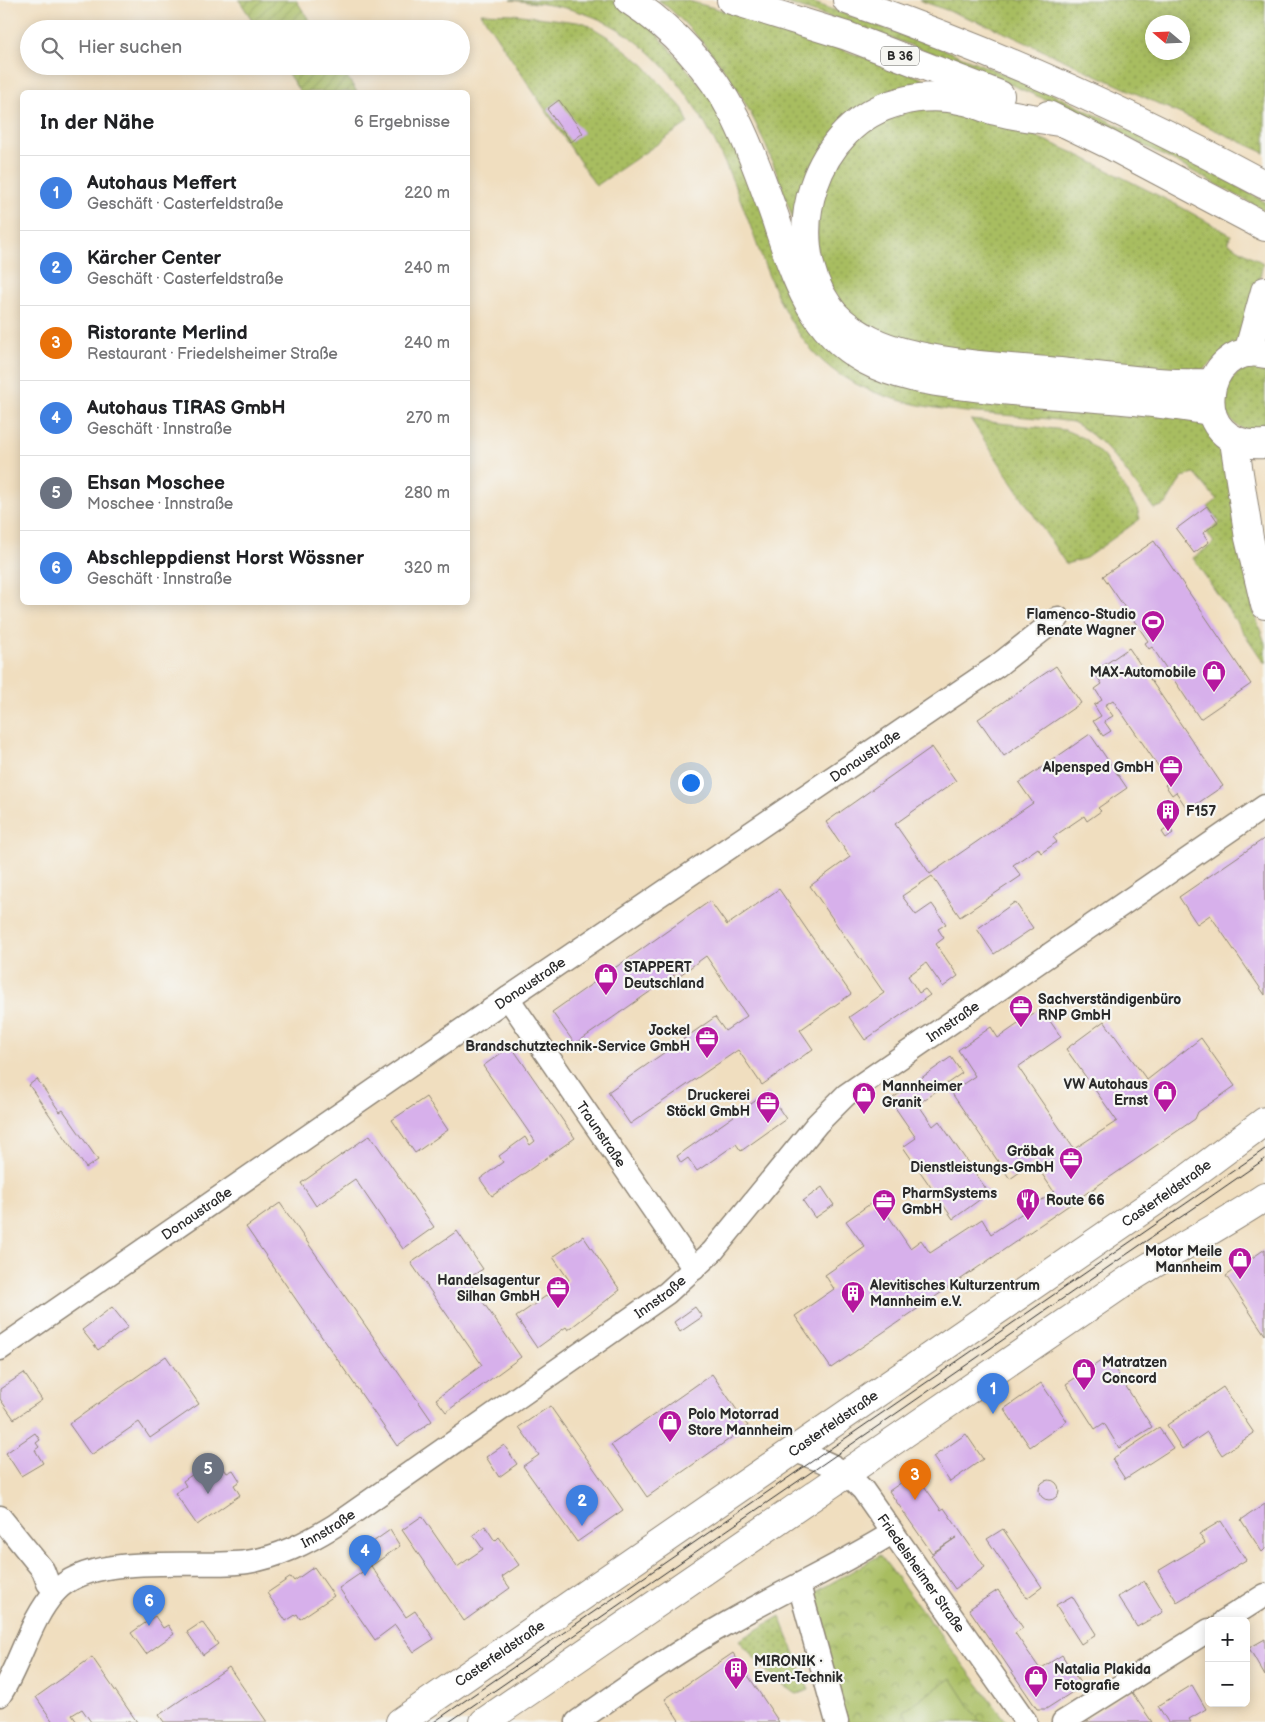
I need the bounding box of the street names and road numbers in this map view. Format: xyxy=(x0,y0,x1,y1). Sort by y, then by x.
road number: B 36 xyxy=(881,46,919,66)
street label: Donaustraße xyxy=(826,726,904,786)
street label: Donaustraße xyxy=(491,953,569,1013)
street label: Innstraße xyxy=(923,997,982,1045)
street label: Traunstraße xyxy=(573,1098,630,1170)
street label: Casterfeldstraße xyxy=(1118,1156,1214,1230)
street label: Donaustraße xyxy=(158,1183,235,1243)
street label: Innstraße xyxy=(631,1272,689,1322)
street label: Casterfeldstraße xyxy=(785,1386,881,1460)
street label: Innstraße xyxy=(298,1505,358,1551)
street label: Friedelsheimer Straße xyxy=(874,1511,969,1636)
street label: Casterfeldstraße xyxy=(451,1616,548,1690)

